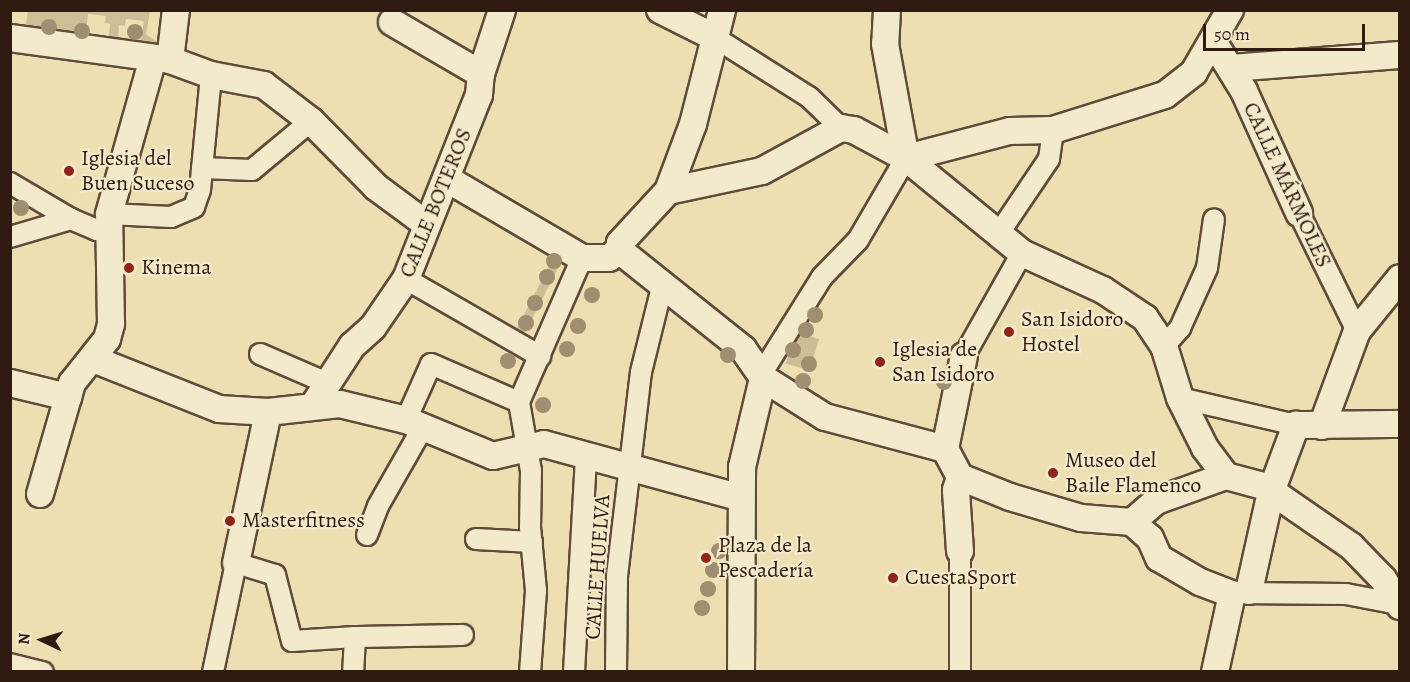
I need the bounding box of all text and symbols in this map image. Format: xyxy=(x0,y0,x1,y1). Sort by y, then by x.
scale bar xyxy=(1206,12,1368,50)
text: 50 m xyxy=(1214,22,1250,46)
street label: CALLE MÁRMOLES xyxy=(1237,98,1337,272)
street label: CALLE BOTEROS xyxy=(394,125,478,281)
place label: Iglesia del Buen Suceso xyxy=(81,145,195,196)
marker: Iglesia del Buen Suceso xyxy=(62,164,76,178)
place label: Kinema xyxy=(141,255,211,281)
marker: Kinema xyxy=(122,261,136,275)
place label: San Isidoro Hostel xyxy=(1021,306,1123,358)
marker: San Isidoro Hostel xyxy=(1002,325,1016,339)
place label: Iglesia de San Isidoro xyxy=(892,336,994,388)
marker: Iglesia de San Isidoro xyxy=(873,355,887,369)
place label: Museo del Baile Flamenco xyxy=(1065,447,1201,499)
marker: Museo del Baile Flamenco xyxy=(1046,466,1060,480)
street label: CALLE HUELVA xyxy=(580,493,616,641)
place label: Masterfitness xyxy=(242,508,365,534)
marker: Masterfitness xyxy=(223,514,237,528)
place label: Plaza de la Pescadería xyxy=(718,532,814,584)
marker: Plaza de la Pescadería xyxy=(699,551,713,565)
place label: CuestaSport xyxy=(905,565,1017,591)
marker: CuestaSport xyxy=(886,571,900,585)
north arrow xyxy=(12,610,72,670)
text: N xyxy=(13,632,35,645)

